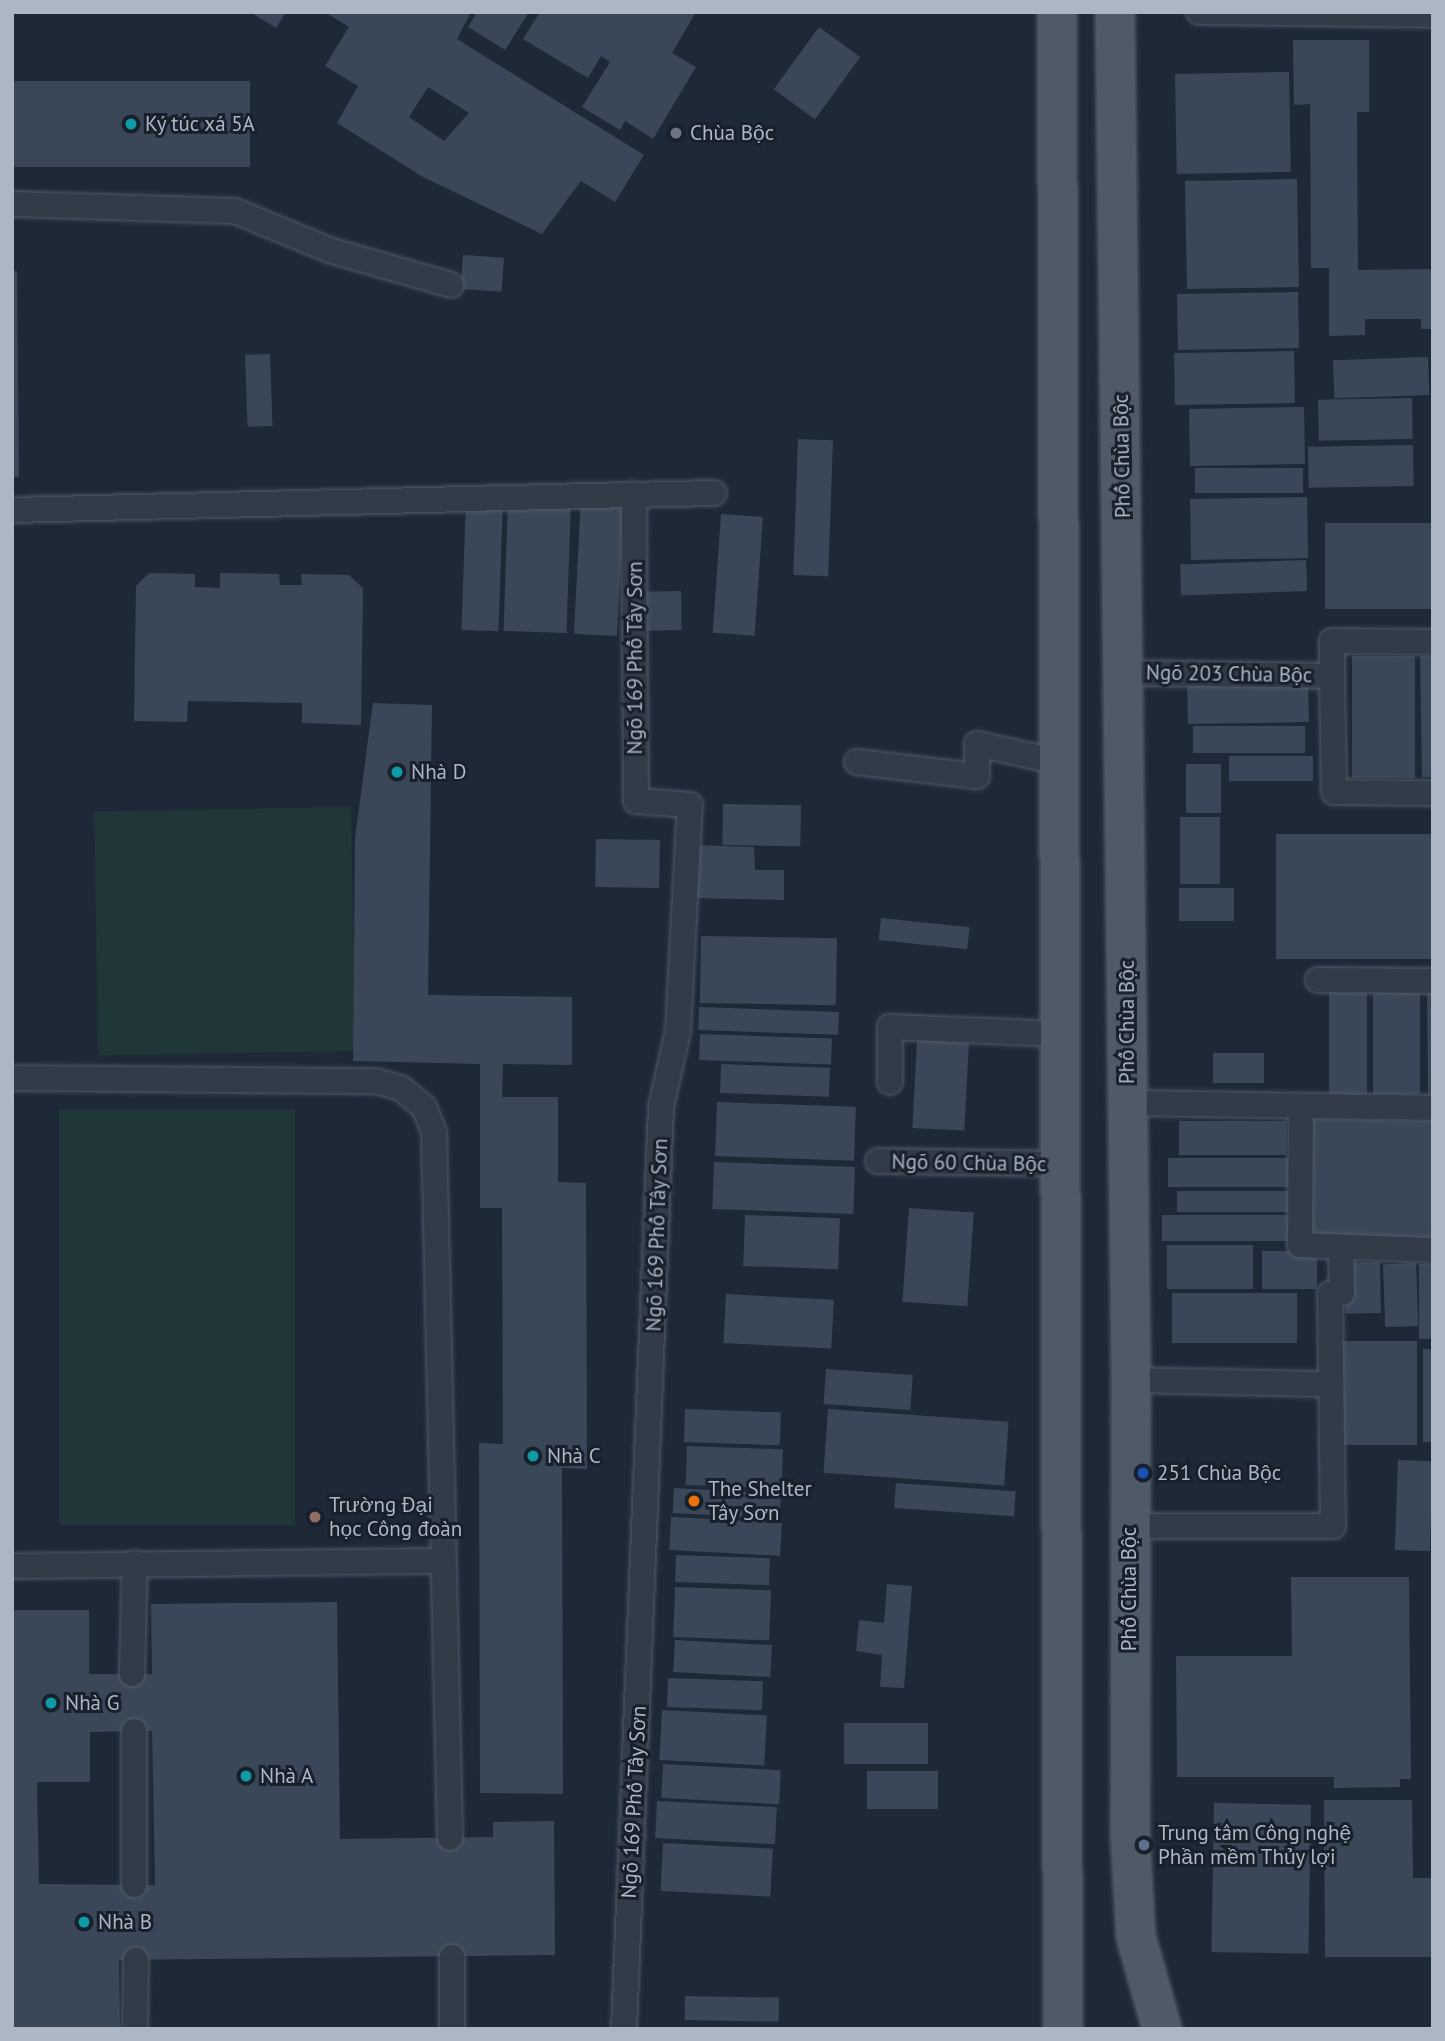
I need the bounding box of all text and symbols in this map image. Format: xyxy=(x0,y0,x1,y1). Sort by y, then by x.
place label: Ký túc xá 5A xyxy=(145,111,256,137)
marker: Ký túc xá 5A xyxy=(123,116,139,132)
place label: Chùa Bộc xyxy=(690,120,774,146)
marker: Chùa Bộc xyxy=(668,125,684,141)
street label: Phố Chùa Bộc xyxy=(1108,394,1136,518)
street label: Ngõ 169 Phố Tây Sơn xyxy=(622,561,648,755)
street label: Ngõ 203 Chùa Bộc xyxy=(1146,660,1312,688)
place label: Nhà D xyxy=(411,759,466,785)
marker: Nhà D xyxy=(389,764,405,780)
street label: Phố Chùa Bộc xyxy=(1114,960,1140,1084)
street label: Ngõ 169 Phố Tây Sơn xyxy=(641,1137,673,1333)
street label: Ngõ 60 Chùa Bộc xyxy=(891,1149,1047,1177)
place label: Nhà C xyxy=(547,1443,601,1469)
marker: Nhà C xyxy=(525,1448,541,1464)
place label: 251 Chùa Bộc xyxy=(1157,1460,1281,1486)
marker: 251 Chùa Bộc xyxy=(1135,1465,1151,1481)
place label: The Shelter Tây Sơn xyxy=(708,1476,812,1526)
place label: Trường Đại học Công đoàn xyxy=(329,1492,463,1542)
marker: The Shelter Tây Sơn xyxy=(686,1493,702,1509)
marker: Trường Đại học Công đoàn xyxy=(307,1509,323,1525)
street label: Phố Chùa Bộc xyxy=(1116,1527,1142,1651)
place label: Nhà G xyxy=(65,1690,119,1716)
marker: Nhà G xyxy=(43,1695,59,1711)
street label: Ngõ 169 Phố Tây Sơn xyxy=(616,1704,652,1900)
place label: Nhà A xyxy=(260,1763,314,1789)
marker: Nhà A xyxy=(238,1768,254,1784)
place label: Trung tâm Công nghệ Phần mềm Thủy lợi xyxy=(1158,1820,1351,1870)
marker: Trung tâm Công nghệ Phần mềm Thủy lợi xyxy=(1136,1837,1152,1853)
place label: Nhà B xyxy=(98,1909,152,1935)
marker: Nhà B xyxy=(76,1914,92,1930)

